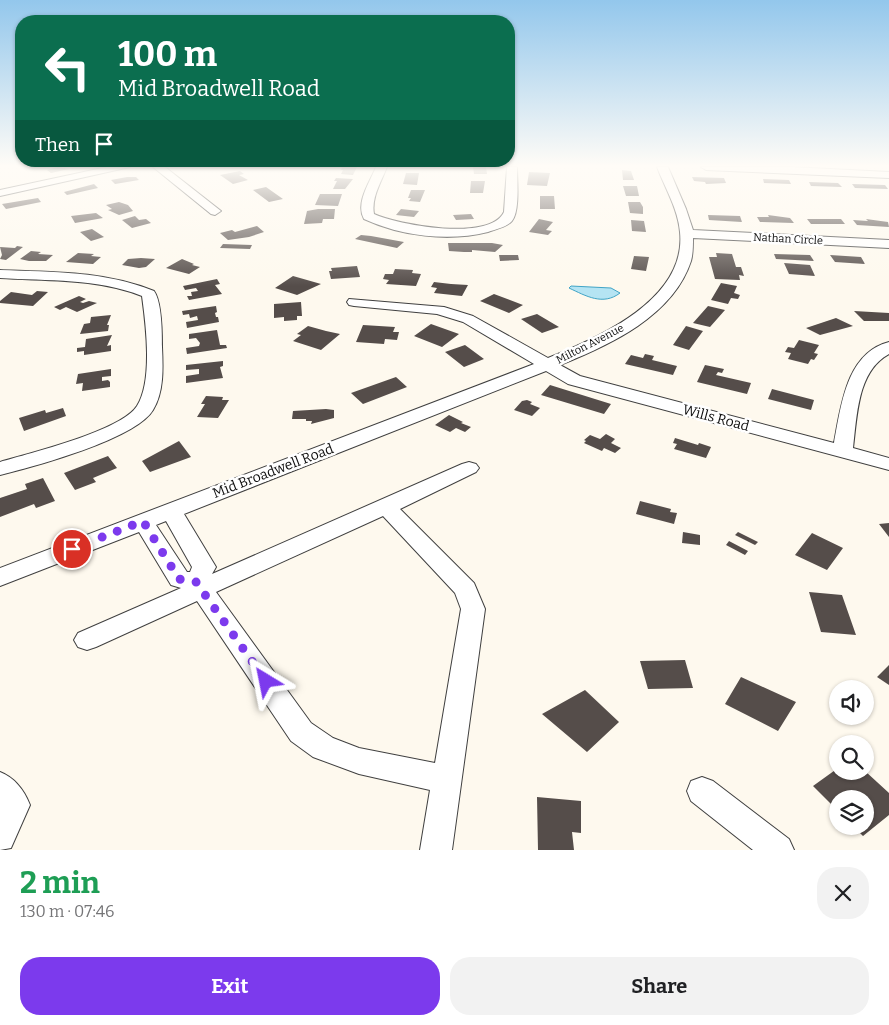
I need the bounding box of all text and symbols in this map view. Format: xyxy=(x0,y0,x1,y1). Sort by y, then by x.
text: 100 m xyxy=(118,33,217,75)
icon: left xyxy=(35,35,100,100)
text: Mid Broadwell Road xyxy=(118,75,320,102)
icon: arrive xyxy=(90,130,118,158)
text: Then xyxy=(35,133,80,156)
street label: Nathan Circle xyxy=(753,231,823,247)
street label: Milton Avenue xyxy=(554,321,626,367)
street label: Wills Road xyxy=(681,401,751,435)
street label: Mid Broadwell Road xyxy=(210,440,336,502)
pin xyxy=(51,528,93,570)
icon: arrive xyxy=(58,535,86,563)
position arrow xyxy=(239,654,291,706)
map controls xyxy=(829,680,874,835)
button: sound xyxy=(829,680,874,725)
button: search xyxy=(829,735,874,780)
button: layers xyxy=(829,790,874,835)
text: 2 min xyxy=(20,865,100,901)
button: close xyxy=(817,867,869,919)
text: 130 m · 07:46 xyxy=(20,902,115,921)
button: Exit xyxy=(20,957,440,1015)
button: Share xyxy=(450,957,869,1015)

